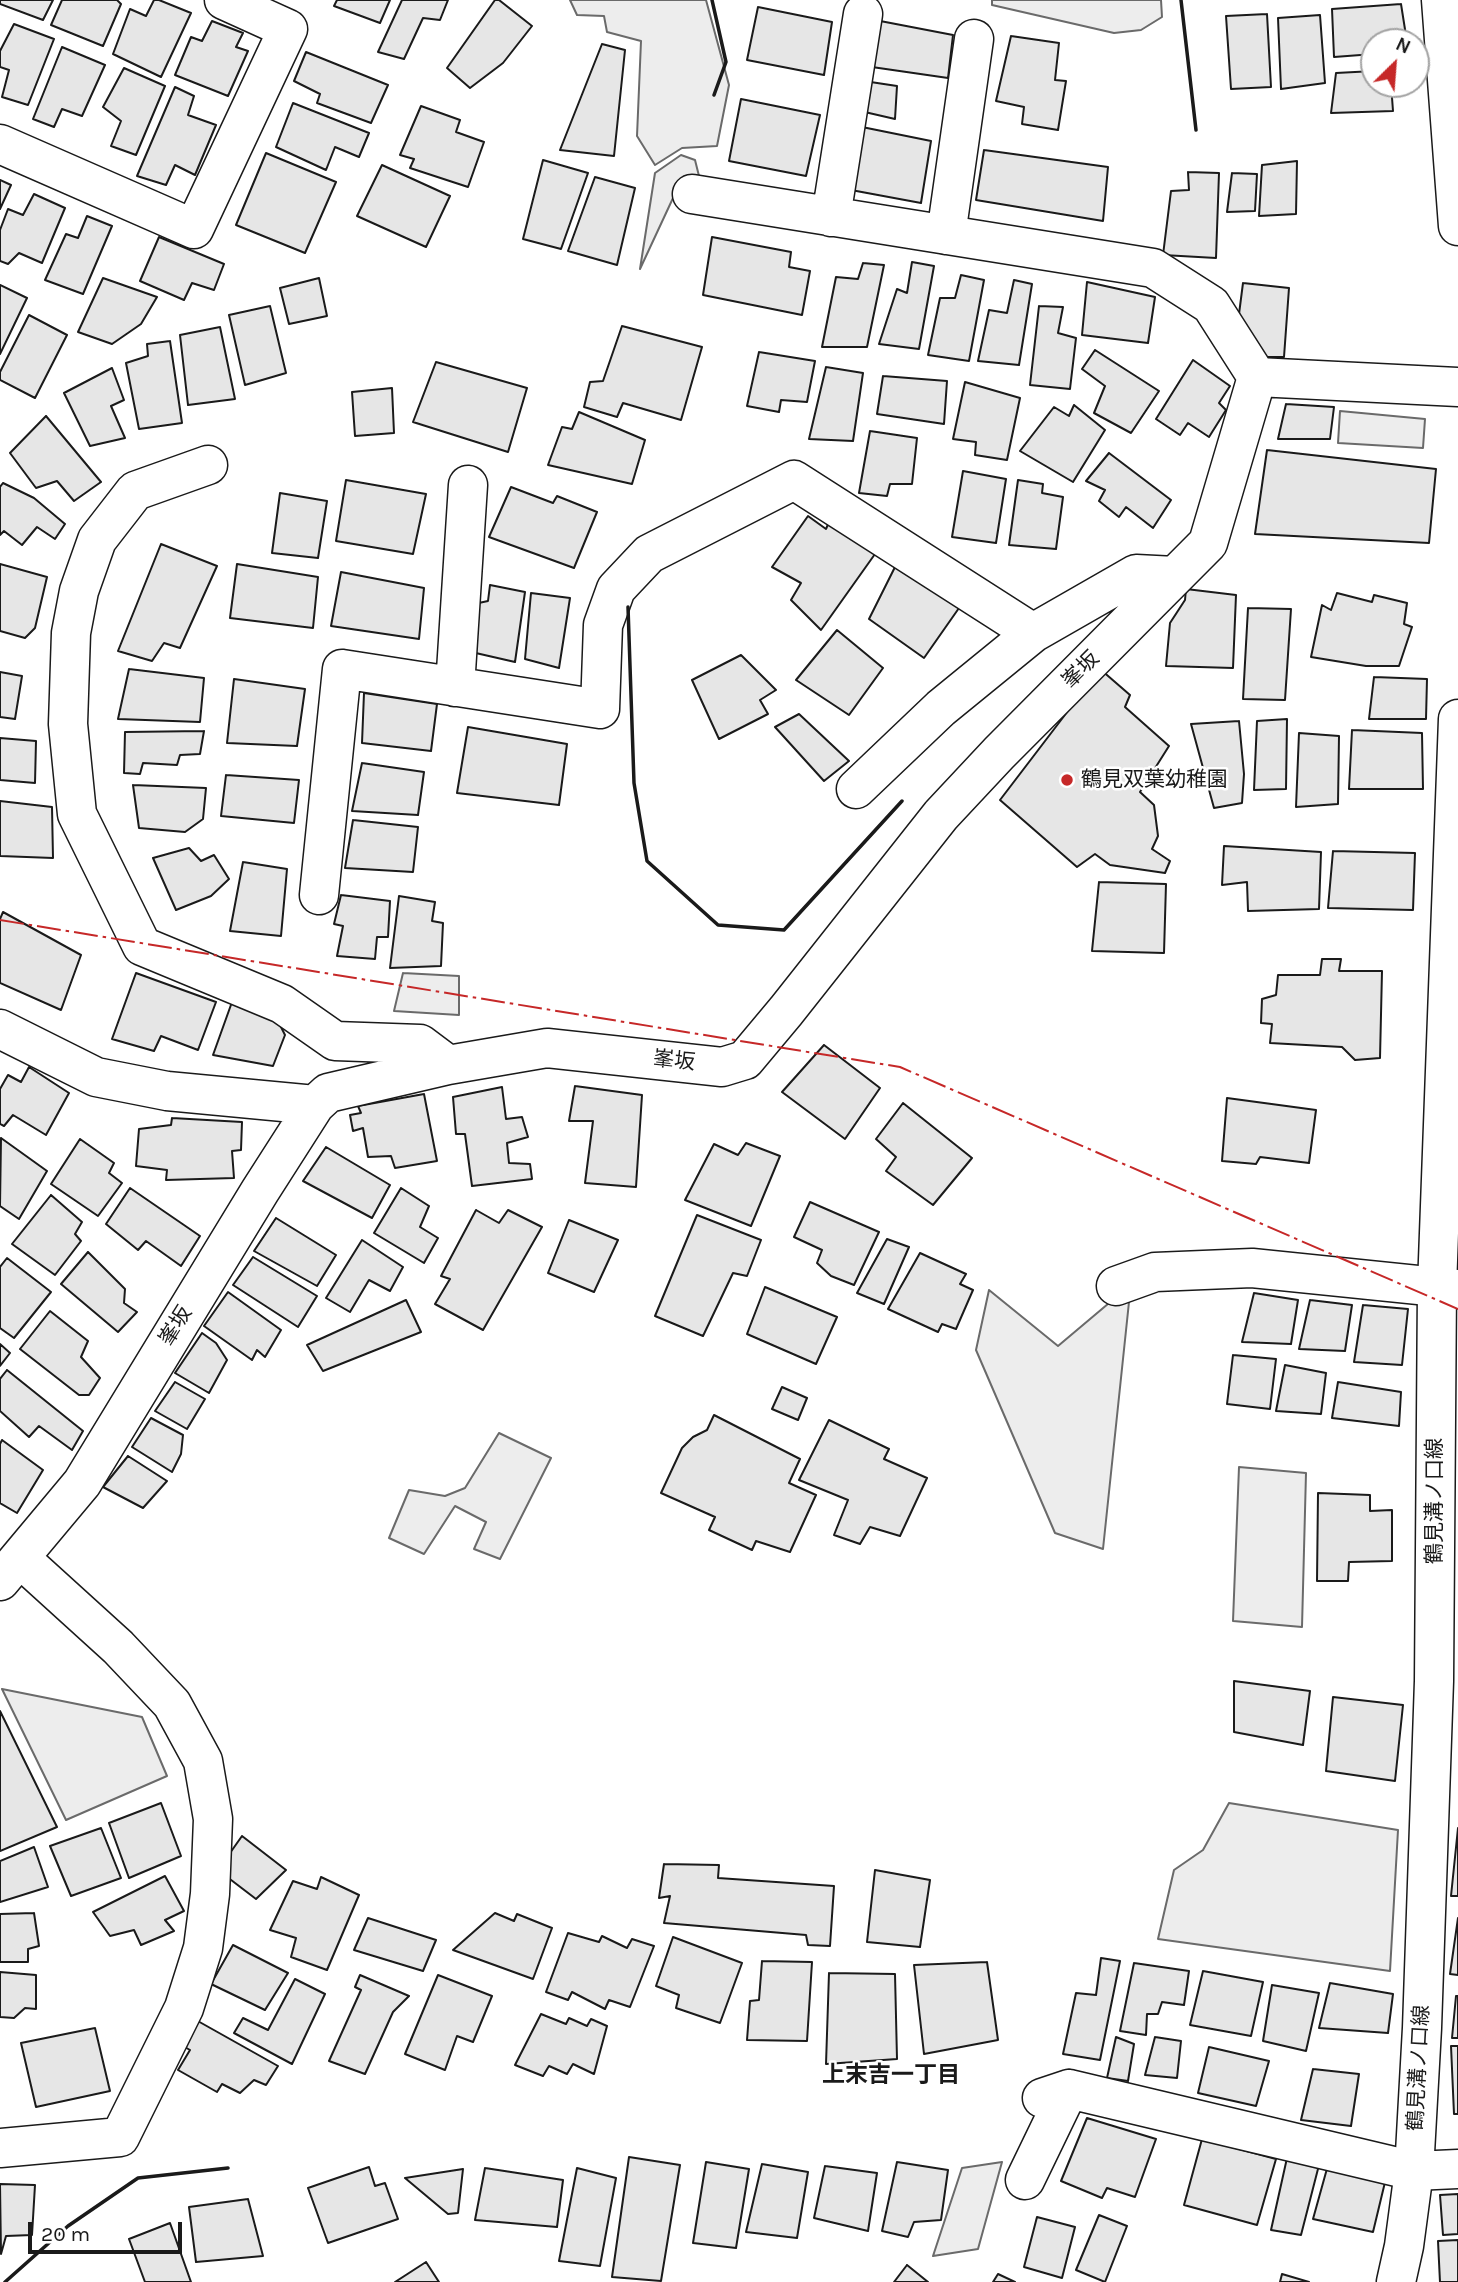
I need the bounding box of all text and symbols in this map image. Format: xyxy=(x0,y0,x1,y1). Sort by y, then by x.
north arrow xyxy=(1360,28,1430,98)
text: N xyxy=(1392,33,1414,59)
street label: 峯坂 xyxy=(1057,646,1105,694)
place label: 鶴見双葉幼稚園 xyxy=(1081,767,1228,793)
marker: 鶴見双葉幼稚園 xyxy=(1059,772,1075,788)
street label: 峯坂 xyxy=(652,1046,696,1076)
street label: 峯坂 xyxy=(154,1302,198,1350)
street label: 鶴見溝ノ口線 xyxy=(1422,1438,1448,1564)
street label: 鶴見溝ノ口線 xyxy=(1403,2004,1435,2132)
district label: 上末吉一丁目 xyxy=(822,2061,960,2089)
scale bar xyxy=(32,2208,186,2252)
text: 20 m xyxy=(41,2222,90,2246)

